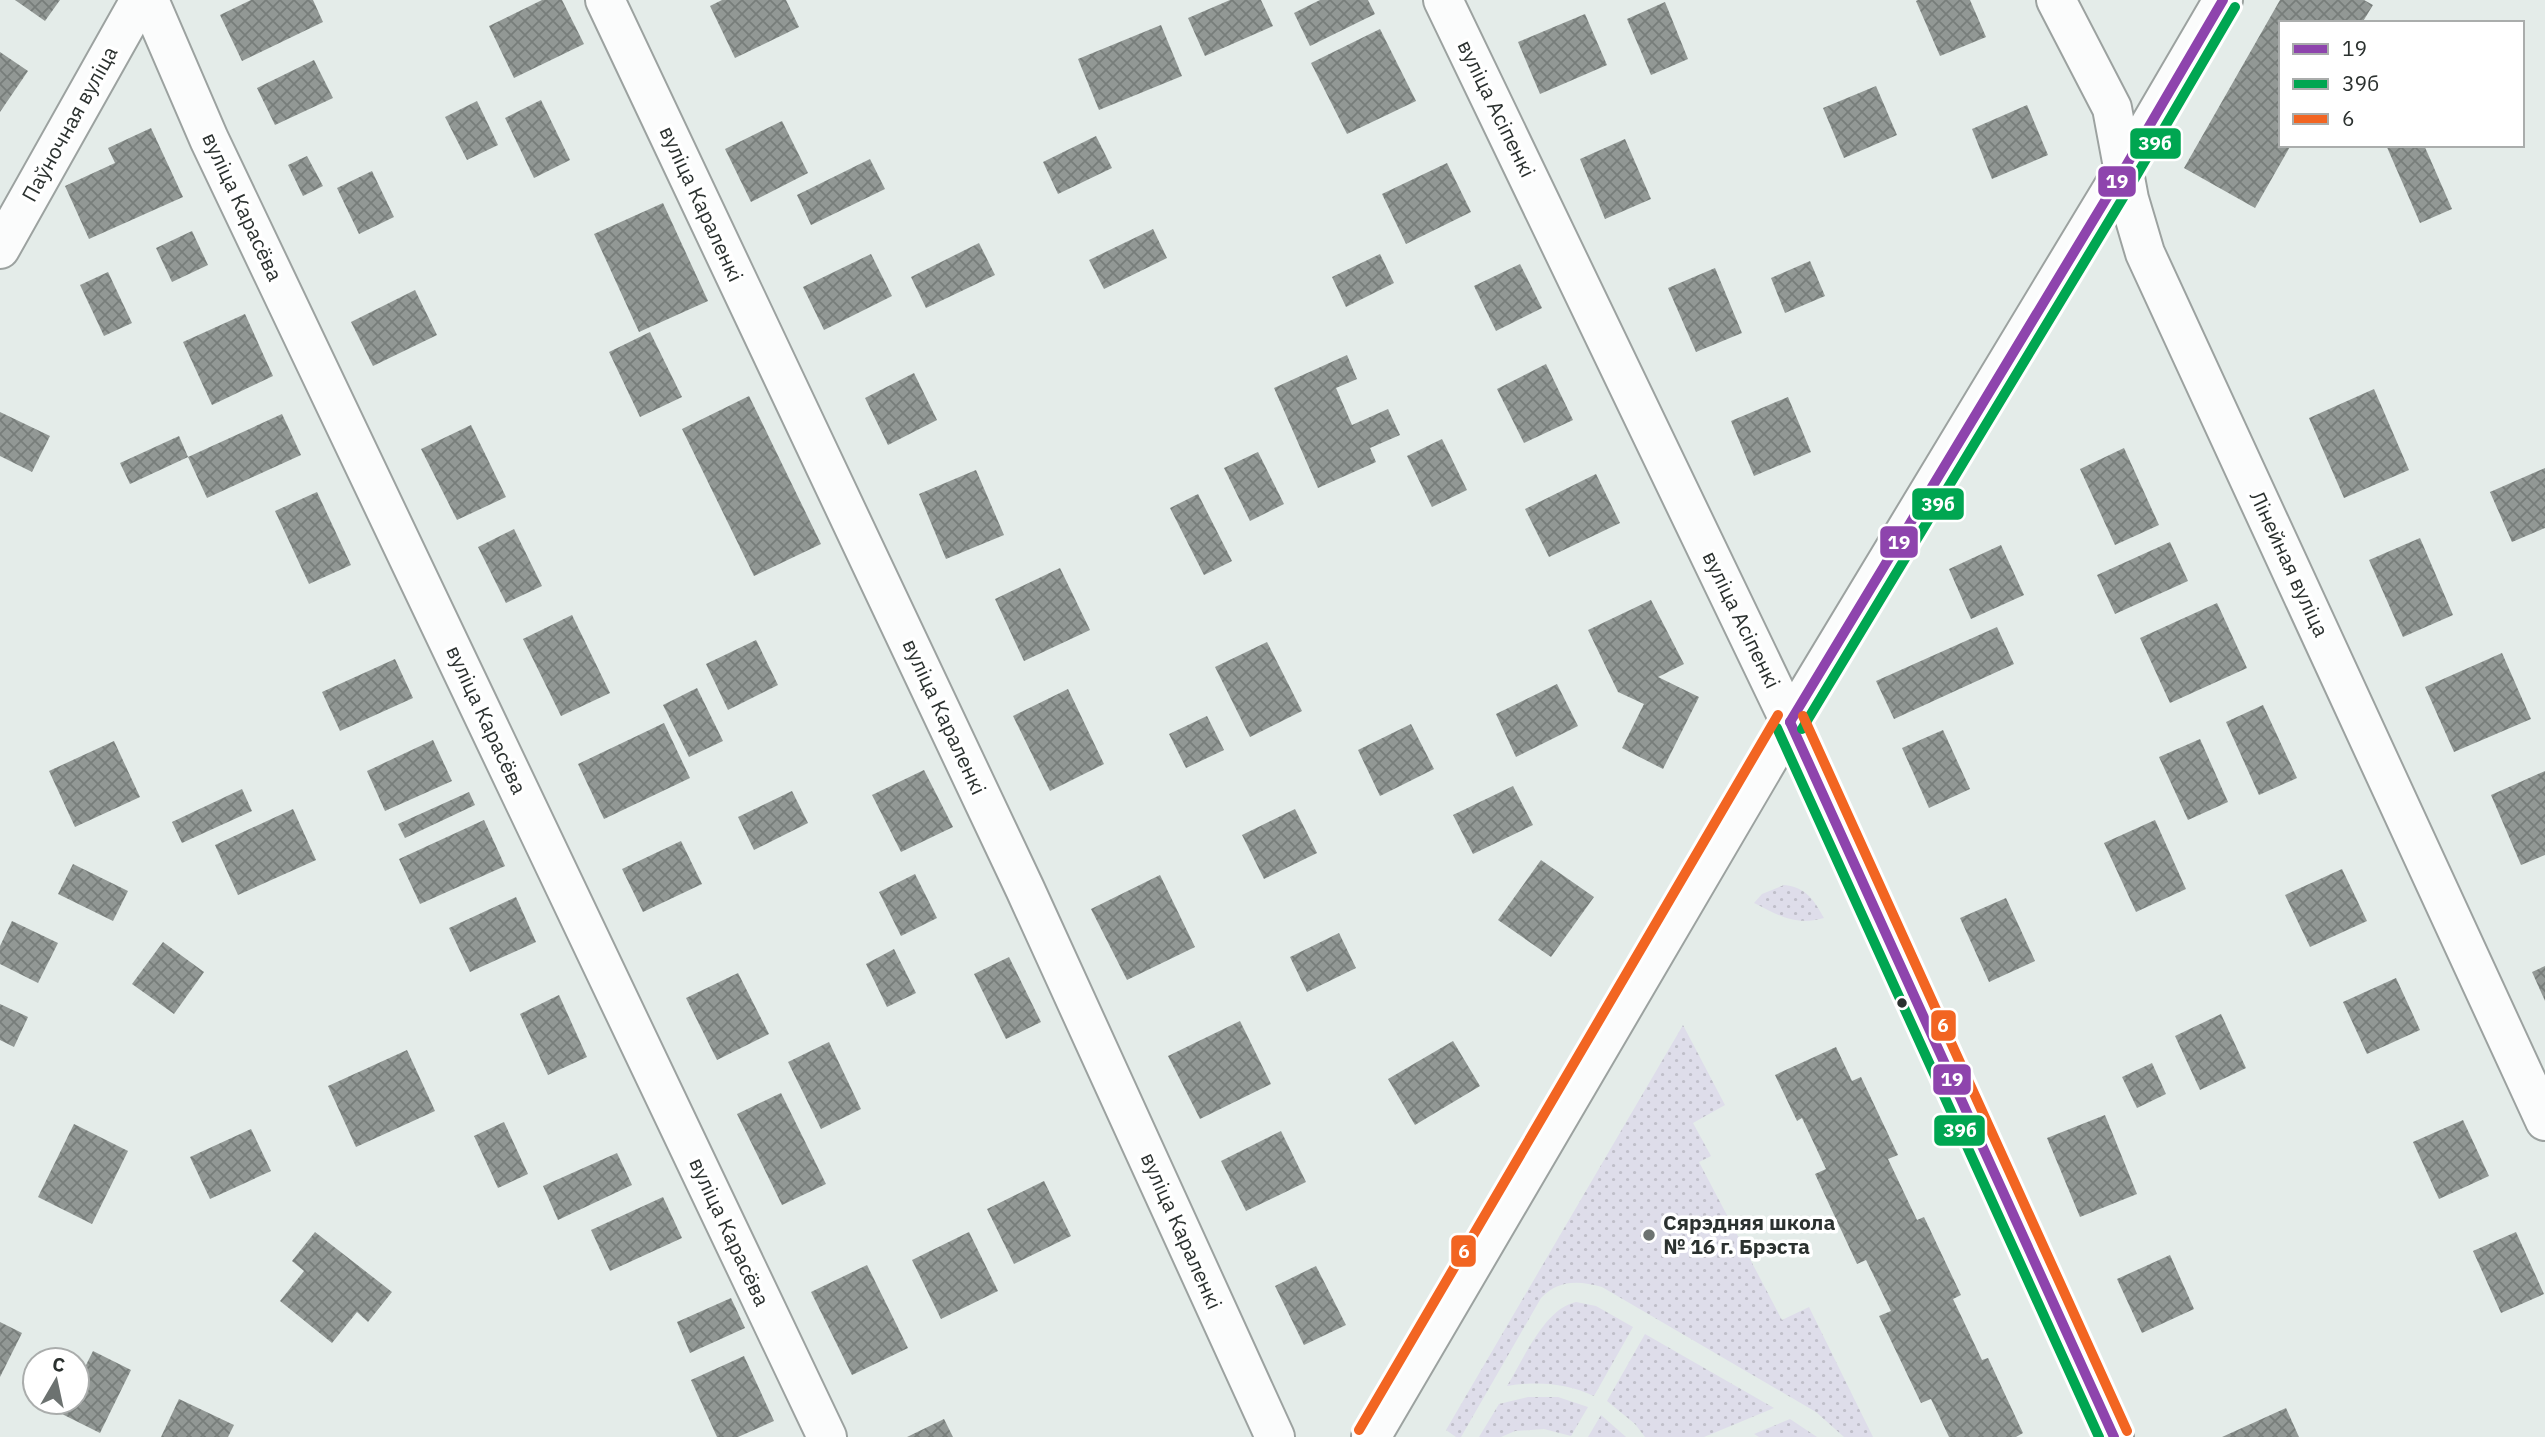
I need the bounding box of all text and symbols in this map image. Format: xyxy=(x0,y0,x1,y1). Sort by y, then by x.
legend xyxy=(2279,21,2524,147)
text: 19 xyxy=(2342,34,2367,62)
street label: вуліца Асіпенкі xyxy=(1452,35,1542,182)
street label: Паўночная вуліца xyxy=(15,41,124,206)
text: 39б xyxy=(2342,69,2379,97)
text: 6 xyxy=(2342,104,2355,132)
street label: вуліца Караленкі xyxy=(654,121,750,286)
line badge: 39б xyxy=(2129,127,2182,160)
street label: вуліца Карасёва xyxy=(196,128,290,285)
text: 39б xyxy=(2138,131,2172,155)
line badge: 19 xyxy=(2097,165,2137,198)
text: 19 xyxy=(2106,169,2128,193)
street label: Лінейная вуліца xyxy=(2244,486,2336,641)
line badge: 39б xyxy=(1911,487,1965,521)
text: 39б xyxy=(1921,492,1955,516)
line badge: 19 xyxy=(1879,525,1919,559)
text: 19 xyxy=(1888,530,1910,554)
street label: вуліца Асіпенкі xyxy=(1697,546,1787,693)
street label: вуліца Караленкі xyxy=(897,634,993,799)
street label: вуліца Карасёва xyxy=(440,641,534,798)
unlabelled marker xyxy=(1895,996,1909,1010)
line badge: 6 xyxy=(1930,1009,1957,1042)
text: 6 xyxy=(1937,1013,1949,1037)
line badge: 19 xyxy=(1932,1063,1972,1096)
text: 19 xyxy=(1941,1067,1963,1091)
line badge: 39б xyxy=(1933,1114,1986,1147)
text: 39б xyxy=(1943,1118,1977,1142)
street label: вуліца Караленкі xyxy=(1135,1148,1229,1313)
street label: вуліца Карасёва xyxy=(683,1153,777,1310)
place label: Сярэдняя школа № 16 г. Брэста xyxy=(1663,1208,1835,1260)
marker: Сярэдняя школа № 16 г. Брэста xyxy=(1641,1227,1657,1243)
line badge: 6 xyxy=(1450,1234,1477,1268)
text: 6 xyxy=(1458,1239,1470,1263)
north arrow xyxy=(21,1346,91,1416)
text: С xyxy=(51,1351,67,1377)

